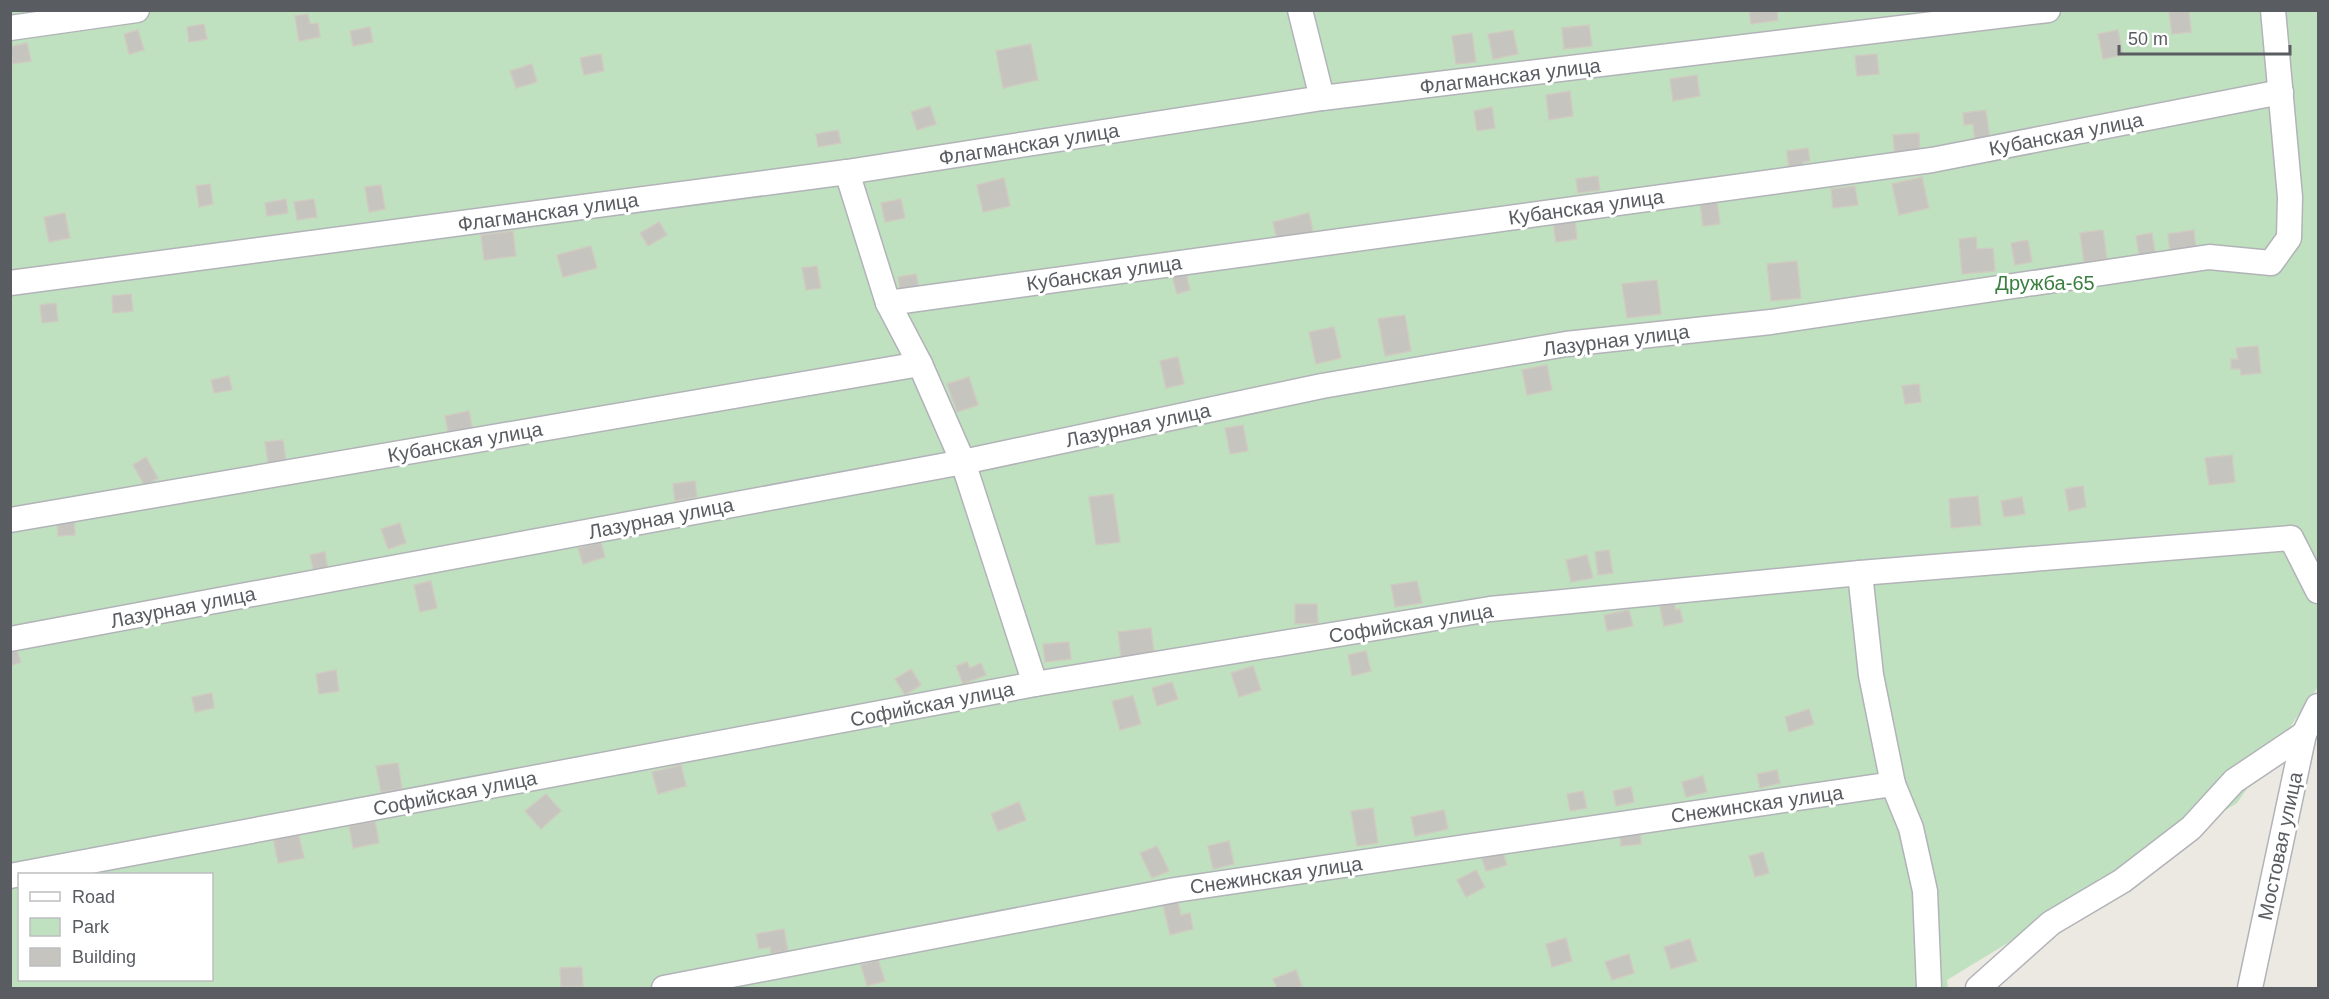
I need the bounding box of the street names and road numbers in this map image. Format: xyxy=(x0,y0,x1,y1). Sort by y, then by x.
street label: Флагманская улица xyxy=(1418,54,1603,98)
street label: Кубанская улица xyxy=(1987,108,2146,160)
street label: Флагманская улица xyxy=(937,119,1122,169)
street label: Кубанская улица xyxy=(1507,185,1666,229)
street label: Флагманская улица xyxy=(456,188,641,236)
street label: Кубанская улица xyxy=(1025,251,1184,295)
street label: Лазурная улица xyxy=(1542,320,1691,360)
street label: Лазурная улица xyxy=(1064,399,1213,451)
street label: Кубанская улица xyxy=(386,417,545,466)
street label: Лазурная улица xyxy=(587,493,736,543)
street label: Лазурная улица xyxy=(109,582,258,632)
street label: Софийская улица xyxy=(1327,599,1496,647)
street label: Софийская улица xyxy=(848,677,1016,731)
street label: Софийская улица xyxy=(371,766,539,820)
street label: Мостовая улица xyxy=(2254,769,2307,922)
street label: Снежинская улица xyxy=(1669,781,1845,827)
street label: Снежинская улица xyxy=(1188,852,1364,898)

